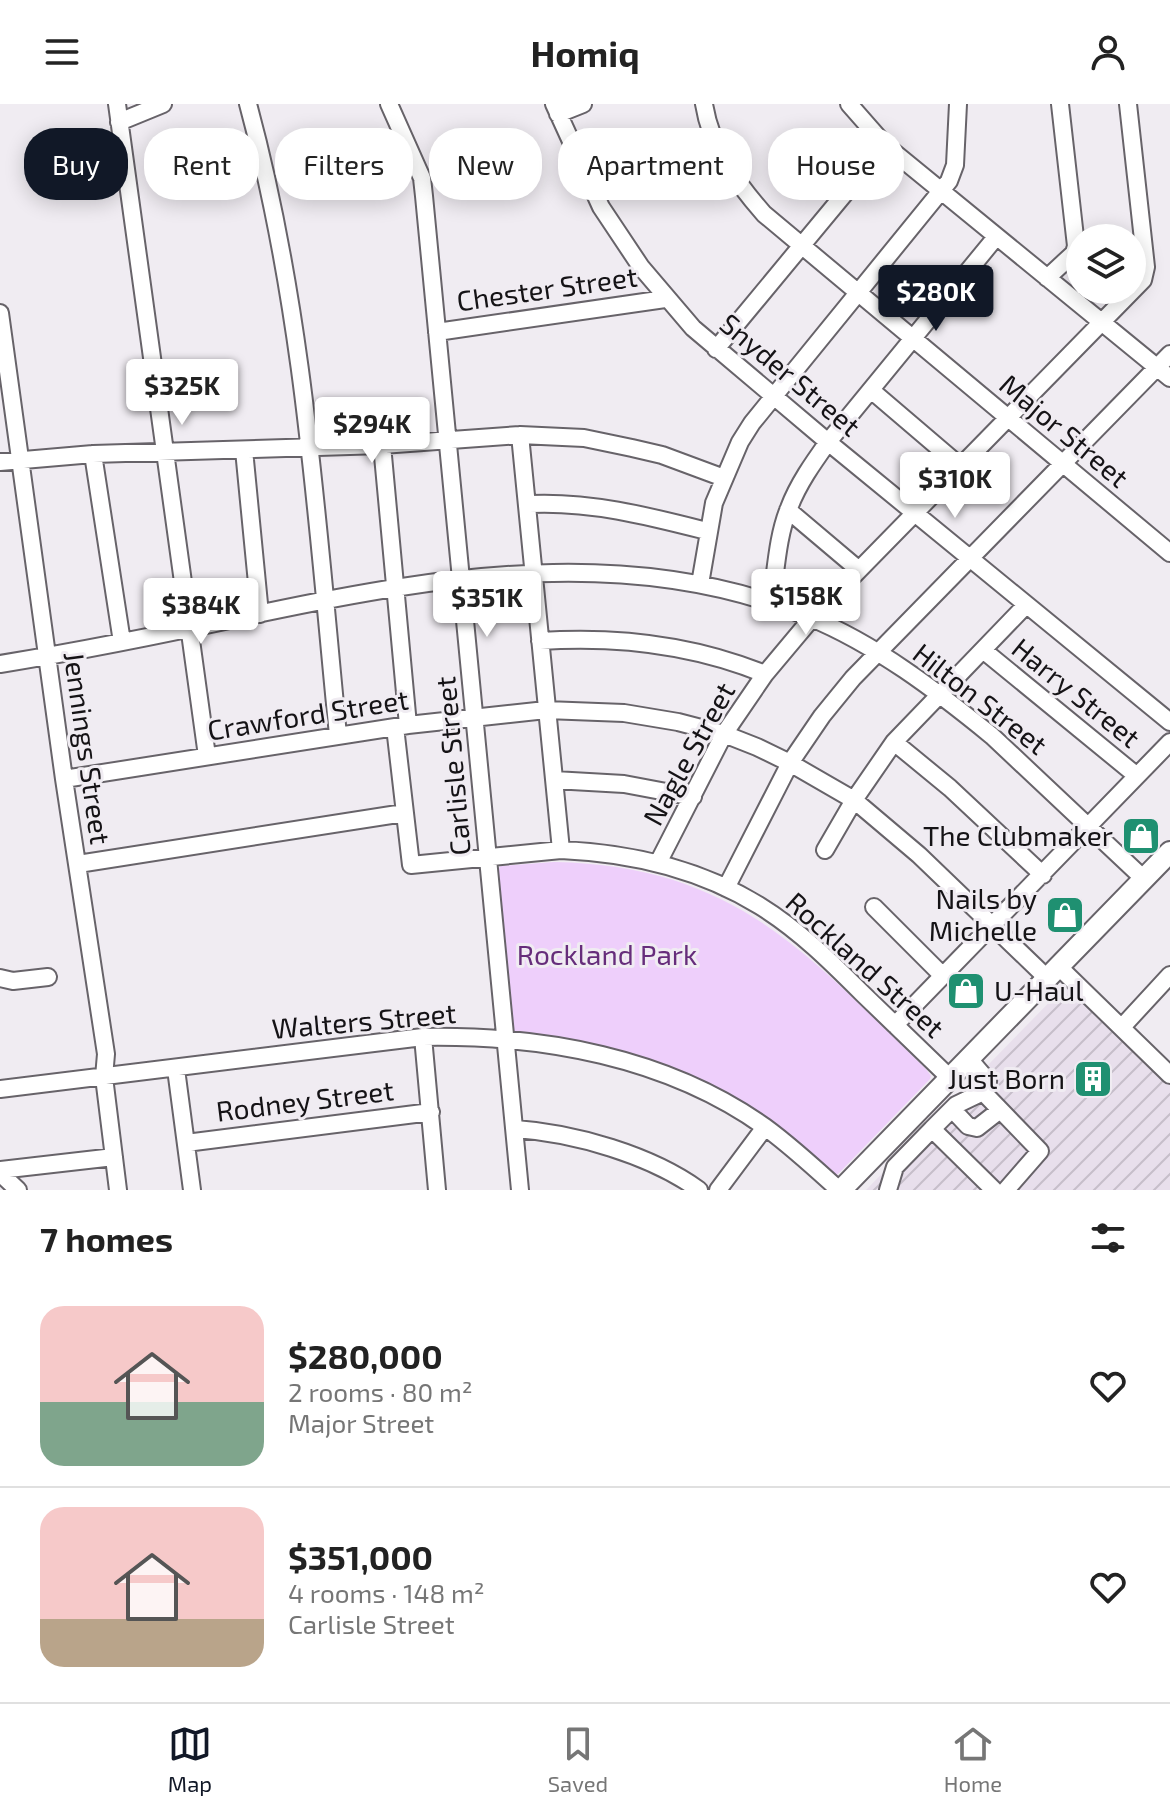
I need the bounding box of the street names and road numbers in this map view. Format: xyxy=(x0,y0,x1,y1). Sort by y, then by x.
street label: Chester Street xyxy=(454,259,639,318)
street label: Snyder Street xyxy=(714,306,868,443)
street label: Major Street xyxy=(993,367,1136,494)
street label: Harry Street xyxy=(1006,630,1147,754)
street label: Hilton Street xyxy=(907,635,1054,761)
street label: Jennings Street xyxy=(58,649,118,846)
street label: Carlisle Street xyxy=(427,675,477,857)
street label: Nagle Street xyxy=(635,676,741,831)
street label: Crawford Street xyxy=(205,681,411,747)
street label: Rockland Street xyxy=(780,884,952,1044)
street label: Walters Street xyxy=(270,995,458,1045)
street label: Rodney Street xyxy=(214,1072,396,1128)

